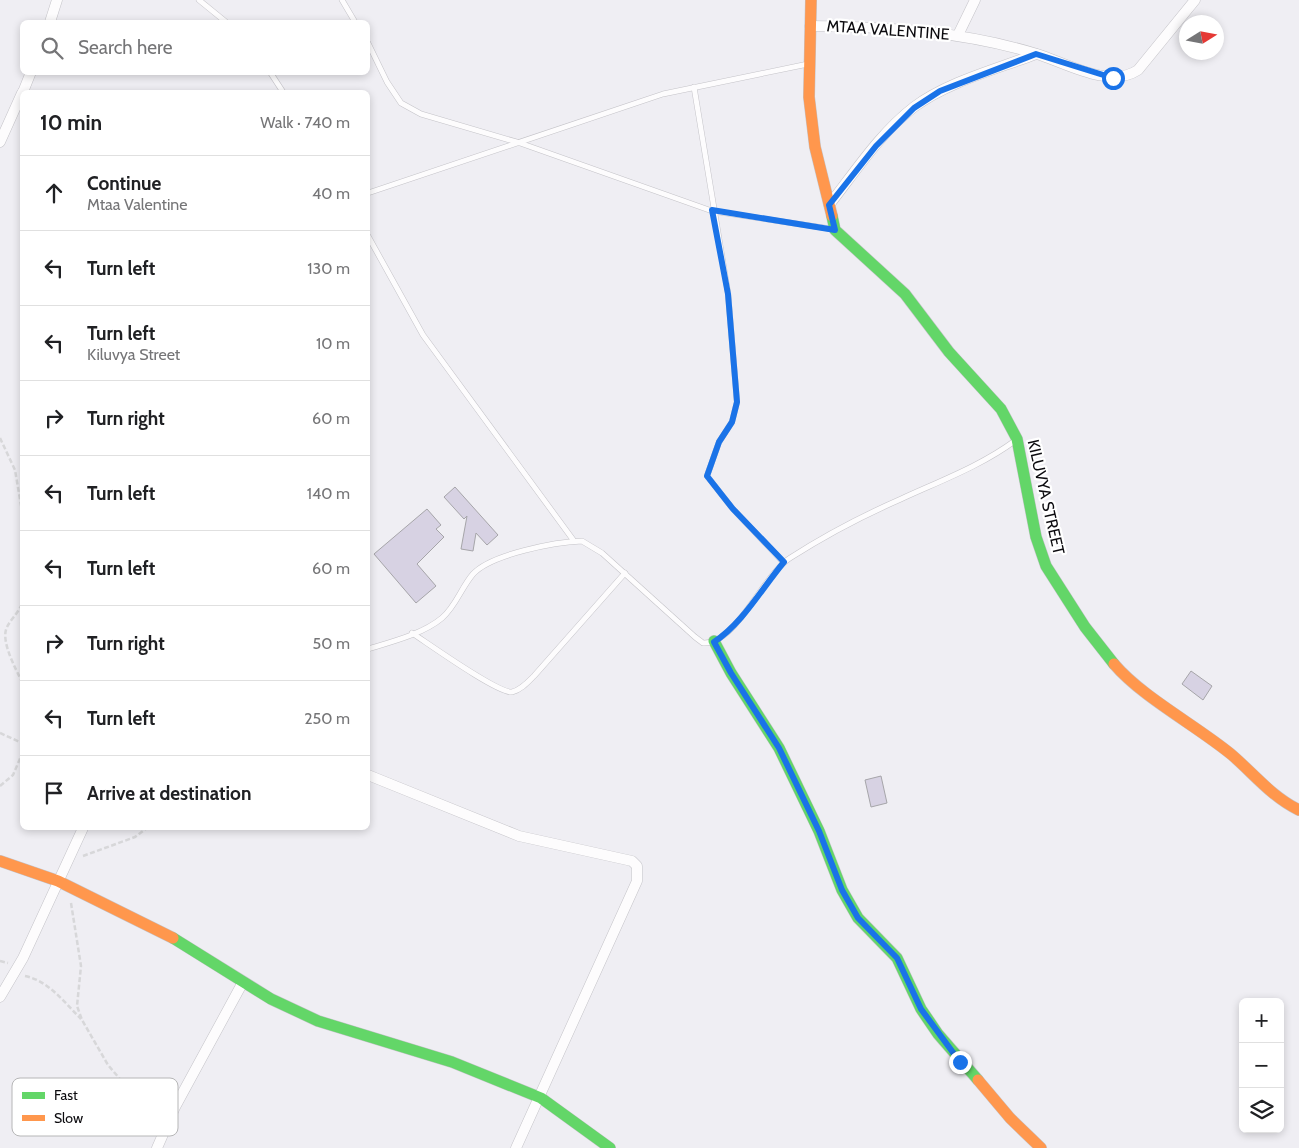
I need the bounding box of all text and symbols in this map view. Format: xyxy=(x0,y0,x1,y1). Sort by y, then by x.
north arrow xyxy=(1179,15,1224,60)
street label: MTAA VALENTINE xyxy=(826,16,950,44)
search box xyxy=(20,20,370,75)
icon: search xyxy=(38,34,66,62)
text: Search here xyxy=(78,36,172,59)
route start xyxy=(1102,67,1125,90)
text: 10 min xyxy=(40,110,102,135)
text: Walk · 740 m xyxy=(260,113,350,132)
text: Continue xyxy=(87,172,161,195)
icon: ahead xyxy=(40,179,68,207)
text: 40 m xyxy=(312,184,350,203)
text: Mtaa Valentine xyxy=(87,195,187,214)
icon: left xyxy=(40,254,68,282)
text: Turn left xyxy=(87,257,155,280)
text: 130 m xyxy=(307,259,350,278)
text: Turn left xyxy=(87,322,155,345)
icon: left xyxy=(40,329,68,357)
text: 10 m xyxy=(316,334,350,353)
text: Kiluvya Street xyxy=(87,345,180,364)
icon: right xyxy=(40,404,68,432)
text: Turn right xyxy=(87,407,165,430)
text: 60 m xyxy=(312,409,350,428)
street label: KILUVYA STREET xyxy=(1024,438,1069,557)
icon: left xyxy=(40,479,68,507)
text: Turn left xyxy=(87,482,155,505)
text: 140 m xyxy=(307,484,350,503)
icon: left xyxy=(40,554,68,582)
text: Turn left xyxy=(87,557,155,580)
text: 60 m xyxy=(312,559,350,578)
icon: right xyxy=(40,629,68,657)
text: Turn right xyxy=(87,632,165,655)
text: 50 m xyxy=(313,634,350,653)
icon: left xyxy=(40,704,68,732)
text: Turn left xyxy=(87,707,155,730)
text: 250 m xyxy=(304,709,350,728)
icon: arrive xyxy=(40,779,68,807)
text: Arrive at destination xyxy=(87,782,251,805)
map controls xyxy=(1239,998,1284,1133)
button: + xyxy=(1239,998,1284,1043)
button: − xyxy=(1239,1043,1284,1088)
route end xyxy=(949,1051,972,1074)
legend xyxy=(12,1078,178,1136)
text: Fast xyxy=(54,1086,78,1104)
button: layers xyxy=(1239,1088,1284,1133)
text: Slow xyxy=(54,1109,83,1127)

